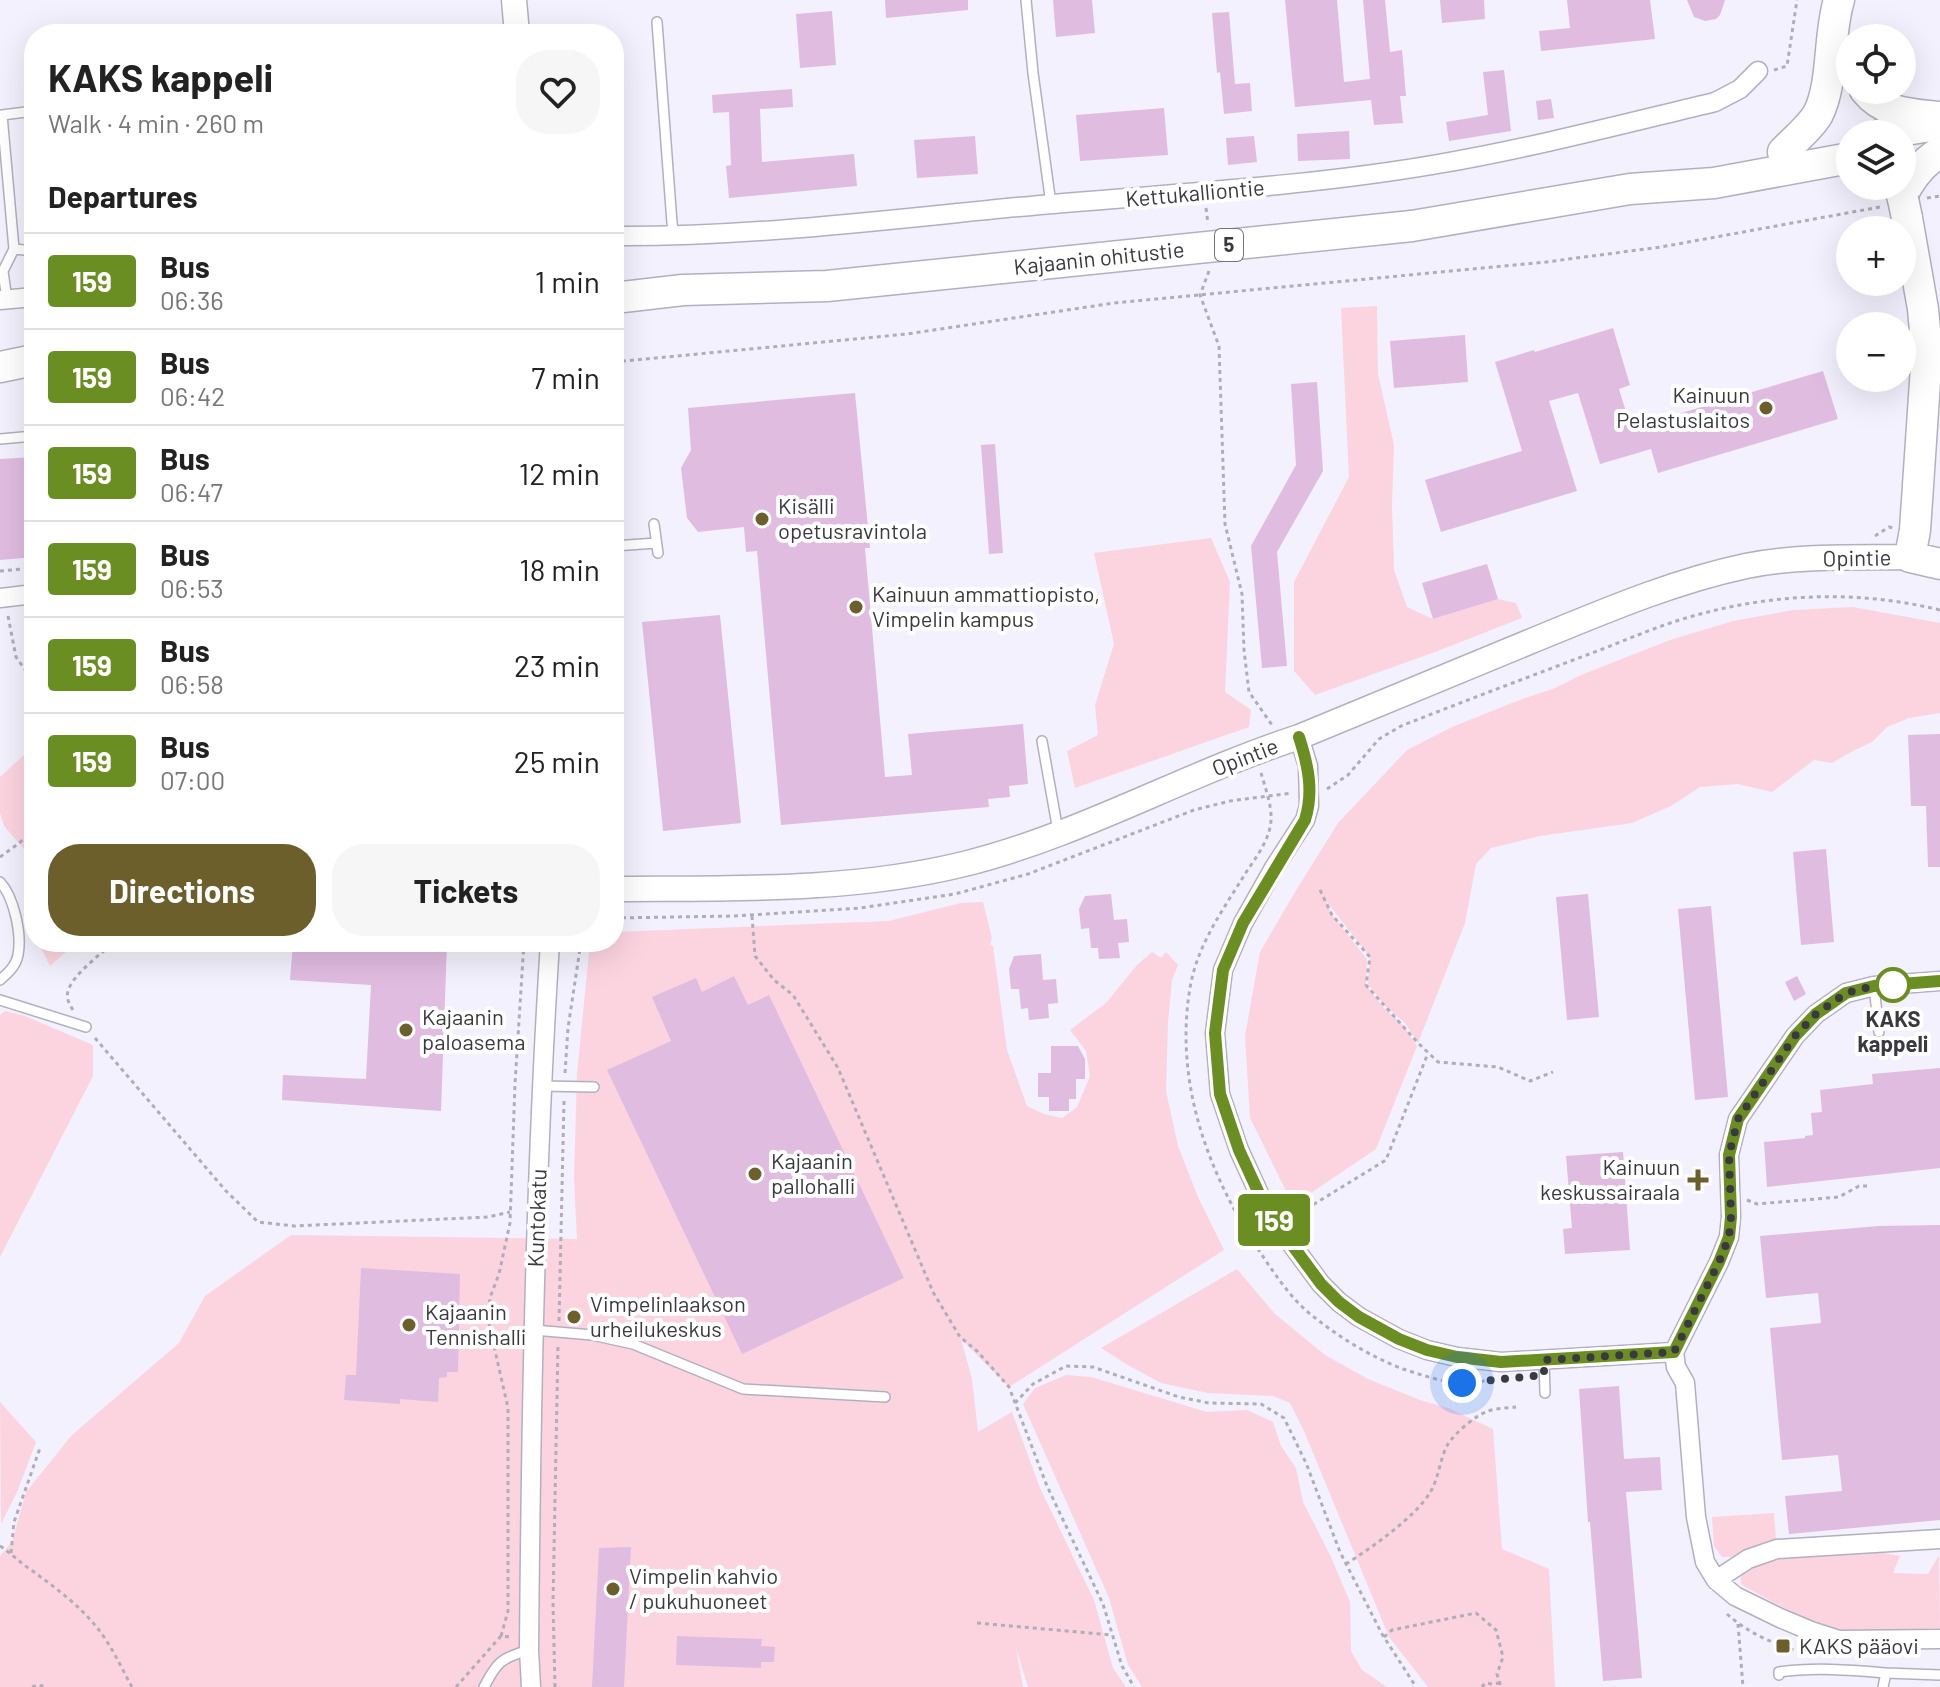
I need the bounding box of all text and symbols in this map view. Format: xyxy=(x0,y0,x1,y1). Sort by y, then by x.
map controls xyxy=(1836,24,1916,392)
button: locate xyxy=(1836,24,1916,104)
button: heart xyxy=(516,50,600,134)
text: KAKS kappeli xyxy=(48,54,273,100)
text: Walk · 4 min · 260 m xyxy=(48,107,264,138)
button: layers xyxy=(1836,120,1916,200)
street label: Kettukalliontie xyxy=(1124,173,1266,211)
text: Departures xyxy=(48,178,198,214)
button: + xyxy=(1836,216,1916,296)
road number: 5 xyxy=(1215,229,1243,261)
street label: Kajaanin ohitustie xyxy=(1012,235,1186,279)
text: Bus xyxy=(160,248,210,284)
text: 1 min xyxy=(535,263,600,299)
text: 159 xyxy=(72,264,112,298)
text: 06:36 xyxy=(160,284,224,315)
button: − xyxy=(1836,312,1916,392)
text: Bus xyxy=(160,344,210,380)
text: 7 min xyxy=(531,359,600,395)
text: 159 xyxy=(72,360,112,394)
text: 06:42 xyxy=(160,380,225,411)
place label: Kainuun Pelastuslaitos xyxy=(1616,381,1750,432)
marker: Kainuun Pelastuslaitos xyxy=(1757,399,1775,417)
text: Bus xyxy=(160,440,210,476)
text: 12 min xyxy=(519,455,600,491)
text: 159 xyxy=(72,456,112,490)
text: 06:47 xyxy=(160,476,223,507)
place label: Kisälli opetusravintola xyxy=(778,492,927,543)
marker: Kisälli opetusravintola xyxy=(753,510,771,528)
text: Bus xyxy=(160,536,210,572)
street label: Opintie xyxy=(1822,543,1892,571)
text: 18 min xyxy=(519,551,600,587)
text: 159 xyxy=(72,552,112,586)
text: 06:53 xyxy=(160,572,224,603)
place label: Kainuun ammattiopisto, Vimpelin kampus xyxy=(872,580,1100,631)
marker: Kainuun ammattiopisto, Vimpelin kampus xyxy=(847,598,865,616)
text: Bus xyxy=(160,632,210,668)
text: 23 min xyxy=(514,647,600,683)
text: 159 xyxy=(72,648,112,682)
text: 06:58 xyxy=(160,668,224,699)
text: Bus xyxy=(160,728,210,764)
street label: Opintie xyxy=(1208,732,1281,781)
text: 25 min xyxy=(514,743,600,779)
text: 159 xyxy=(72,744,112,778)
text: 07:00 xyxy=(160,764,225,795)
button: Directions xyxy=(48,844,316,936)
button: Tickets xyxy=(332,844,600,936)
marker: KAKS kappeli xyxy=(1876,968,1910,1002)
place label: Kajaanin paloasema xyxy=(422,1003,525,1054)
place label: KAKS kappeli xyxy=(1858,1005,1928,1056)
marker: Kajaanin paloasema xyxy=(397,1021,415,1039)
place label: Kajaanin pallohalli xyxy=(771,1147,855,1198)
place label: Kainuun keskussairaala xyxy=(1540,1153,1680,1204)
marker: Kajaanin pallohalli xyxy=(746,1165,764,1183)
street label: Kuntokatu xyxy=(521,1168,551,1268)
marker: Kainuun keskussairaala xyxy=(1687,1169,1709,1191)
line badge: 159 xyxy=(1228,1194,1320,1246)
text: 159 xyxy=(1254,1203,1294,1237)
place label: Vimpelinlaakson urheilukeskus xyxy=(590,1290,746,1341)
place label: Kajaanin Tennishalli xyxy=(425,1298,526,1349)
marker: Vimpelinlaakson urheilukeskus xyxy=(565,1308,583,1326)
marker: Kajaanin Tennishalli xyxy=(400,1316,418,1334)
your location xyxy=(1442,1363,1482,1403)
place label: Vimpelin kahvio / pukuhuoneet xyxy=(629,1562,778,1613)
marker: Vimpelin kahvio / pukuhuoneet xyxy=(604,1580,622,1598)
place label: KAKS pääovi xyxy=(1799,1632,1919,1658)
marker: KAKS pääovi xyxy=(1774,1637,1792,1655)

